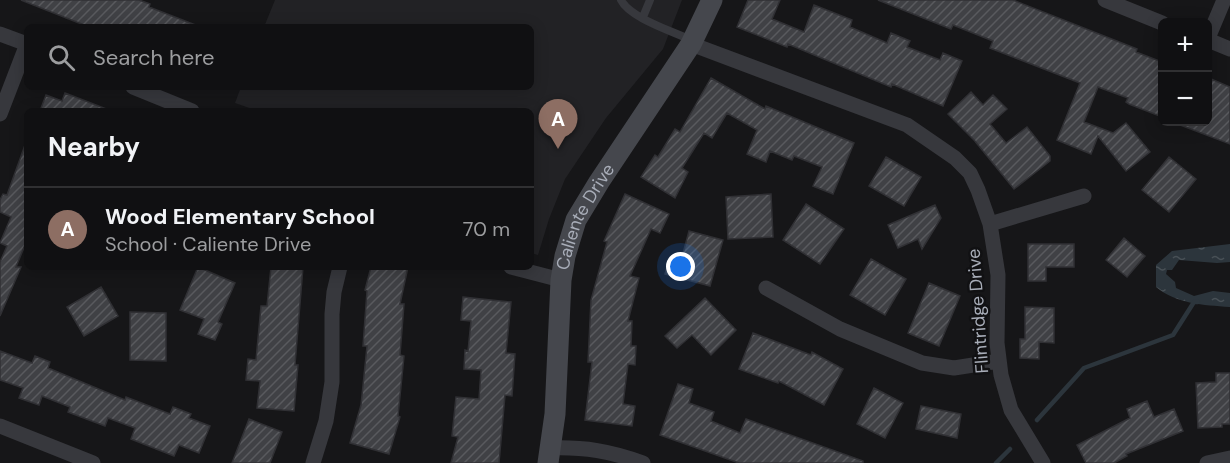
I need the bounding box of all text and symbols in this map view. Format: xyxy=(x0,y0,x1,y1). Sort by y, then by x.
map controls xyxy=(1158,18,1212,126)
button: + xyxy=(1158,18,1212,72)
search box xyxy=(24,24,534,90)
icon: search xyxy=(45,41,78,74)
text: Search here xyxy=(93,43,214,72)
button: − xyxy=(1158,72,1212,126)
pin: A xyxy=(538,100,578,149)
text: Nearby xyxy=(48,130,140,164)
street label: Caliente Drive xyxy=(551,159,620,272)
text: Wood Elementary School xyxy=(105,202,375,231)
text: A xyxy=(60,216,75,242)
text: 70 m xyxy=(463,216,510,242)
text: School · Caliente Drive xyxy=(105,231,311,257)
street label: Flintridge Drive xyxy=(962,248,994,374)
your location xyxy=(666,252,695,281)

